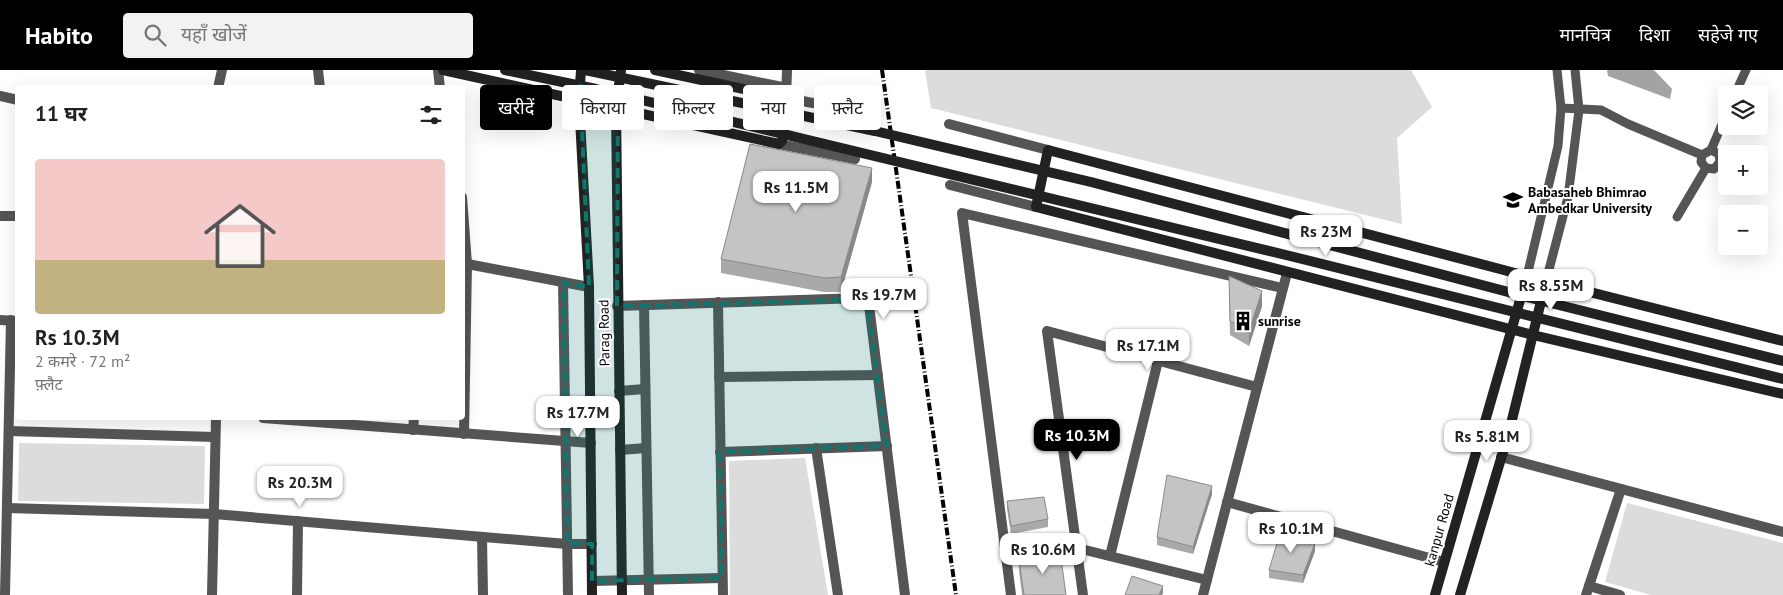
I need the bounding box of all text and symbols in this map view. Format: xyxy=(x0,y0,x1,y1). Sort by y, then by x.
search box xyxy=(123,13,473,58)
text: Habito xyxy=(25,20,93,51)
icon: search xyxy=(141,21,169,49)
text: यहाँ खोजें xyxy=(181,22,247,46)
text: मानचित्र xyxy=(1559,23,1611,46)
text: दिशा xyxy=(1639,23,1670,46)
text: सहेजे गए xyxy=(1698,23,1758,46)
chip: खरीदें xyxy=(480,85,552,130)
chip: किराया xyxy=(562,85,644,130)
chip: फ़िल्टर xyxy=(654,85,733,130)
chip: नया xyxy=(743,85,804,130)
chip: फ़्लैट xyxy=(814,85,881,130)
map controls xyxy=(1718,85,1768,255)
button: layers xyxy=(1718,85,1768,135)
text: 11 घर xyxy=(35,100,87,127)
icon: filters xyxy=(417,101,445,129)
button: + xyxy=(1718,145,1768,195)
pin: Rs 11.5M xyxy=(744,170,848,213)
text: Rs 11.5M xyxy=(764,177,828,197)
place label: Babasaheb Bhimrao Ambedkar University xyxy=(1528,183,1652,217)
school or university icon: Babasaheb Bhimrao Ambedkar University xyxy=(1502,189,1524,211)
icon: home xyxy=(195,191,285,281)
button: − xyxy=(1718,205,1768,255)
pin: Rs 23M xyxy=(1285,214,1367,257)
text: Rs 23M xyxy=(1300,221,1352,241)
pin: Rs 8.55M xyxy=(1499,268,1603,311)
text: Rs 8.55M xyxy=(1519,275,1583,295)
pin: Rs 19.7M xyxy=(832,278,936,320)
text: Rs 19.7M xyxy=(852,284,916,304)
street label: Parag Road xyxy=(594,299,614,367)
building icon: sunrise xyxy=(1232,310,1254,332)
place label: sunrise xyxy=(1258,312,1301,330)
text: Rs 10.3M xyxy=(35,324,120,351)
pin: Rs 17.1M xyxy=(1096,328,1200,371)
text: Rs 17.1M xyxy=(1117,335,1179,355)
text: 2 कमरे · 72 m² xyxy=(35,351,130,371)
text: फ़्लैट xyxy=(35,374,63,394)
pin: Rs 17.7M xyxy=(526,396,630,438)
text: Rs 17.7M xyxy=(547,402,609,422)
pin: Rs 10.3M xyxy=(1025,418,1129,461)
pin: Rs 5.81M xyxy=(1435,420,1539,462)
text: Rs 10.3M xyxy=(1045,425,1109,445)
text: Rs 5.81M xyxy=(1455,426,1519,446)
pin: Rs 20.3M xyxy=(248,466,352,508)
text: Rs 20.3M xyxy=(268,472,332,492)
street label: kanpur Road xyxy=(1420,492,1458,568)
pin: Rs 10.1M xyxy=(1239,512,1343,554)
text: Rs 10.1M xyxy=(1259,518,1323,538)
pin: Rs 10.6M xyxy=(991,532,1095,575)
text: Rs 10.6M xyxy=(1011,539,1075,559)

